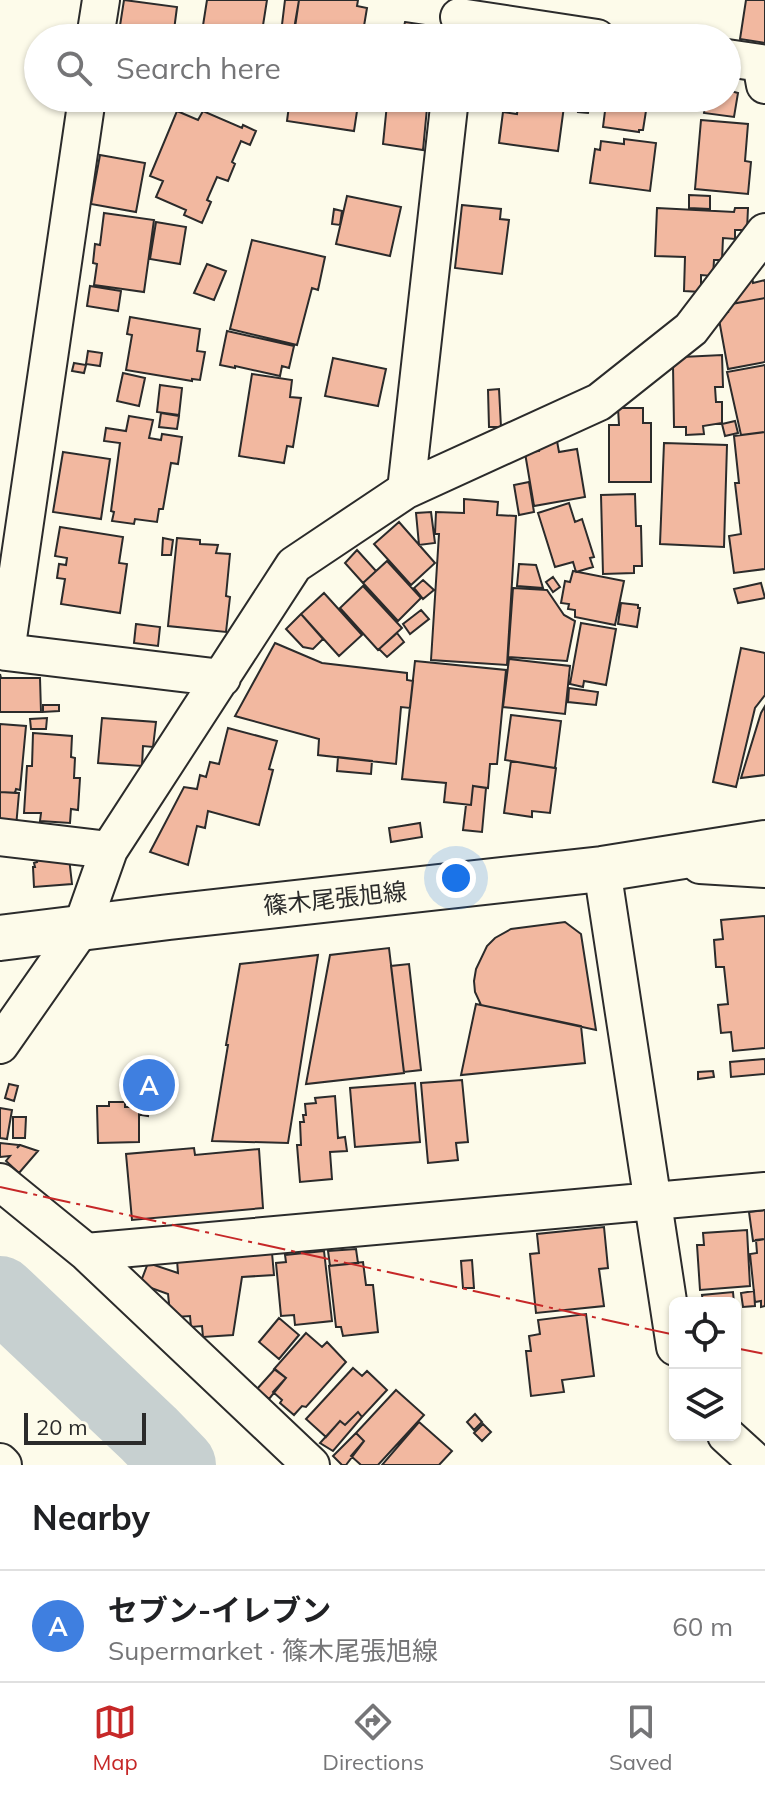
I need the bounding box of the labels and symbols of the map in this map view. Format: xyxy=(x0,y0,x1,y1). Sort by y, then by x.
your location xyxy=(436,858,476,898)
street label: 篠木尾張旭線 xyxy=(262,876,408,920)
pin: A xyxy=(123,1055,175,1115)
scale bar xyxy=(24,1409,146,1445)

